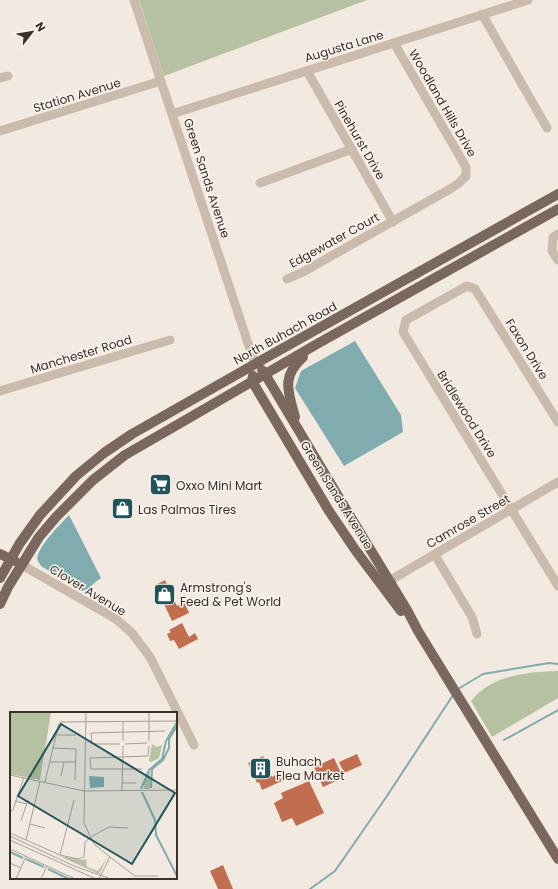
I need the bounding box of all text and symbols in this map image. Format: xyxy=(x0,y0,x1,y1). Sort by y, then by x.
north arrow xyxy=(12,12,52,52)
text: N xyxy=(32,19,50,35)
street label: Augusta Lane xyxy=(302,26,386,66)
street label: Woodland Hills Drive xyxy=(405,46,481,160)
street label: Station Avenue xyxy=(31,74,123,116)
street label: Pinehurst Drive xyxy=(330,97,390,183)
street label: Green Sands Avenue xyxy=(180,116,234,240)
street label: Edgewater Court xyxy=(286,208,382,272)
street label: North Buhach Road xyxy=(230,297,340,369)
street label: Faxon Drive xyxy=(502,315,552,383)
street label: Manchester Road xyxy=(28,330,134,378)
street label: Bridlewood Drive xyxy=(433,367,501,461)
street label: Green Sands Avenue xyxy=(297,437,377,553)
supermarket icon: Oxxo Mini Mart xyxy=(148,472,174,498)
place label: Oxxo Mini Mart xyxy=(176,477,262,494)
street label: Camrose Street xyxy=(423,490,513,552)
shop icon: Las Palmas Tires xyxy=(109,496,135,522)
place label: Las Palmas Tires xyxy=(138,501,236,518)
street label: Clover Avenue xyxy=(46,560,130,620)
place label: Armstrong's Feed & Pet World xyxy=(180,579,281,610)
shop icon: Armstrong's Feed & Pet World xyxy=(152,581,178,607)
inset map xyxy=(10,712,177,879)
place label: Buhach Flea Market xyxy=(276,753,345,784)
building icon: Buhach Flea Market xyxy=(247,755,273,781)

